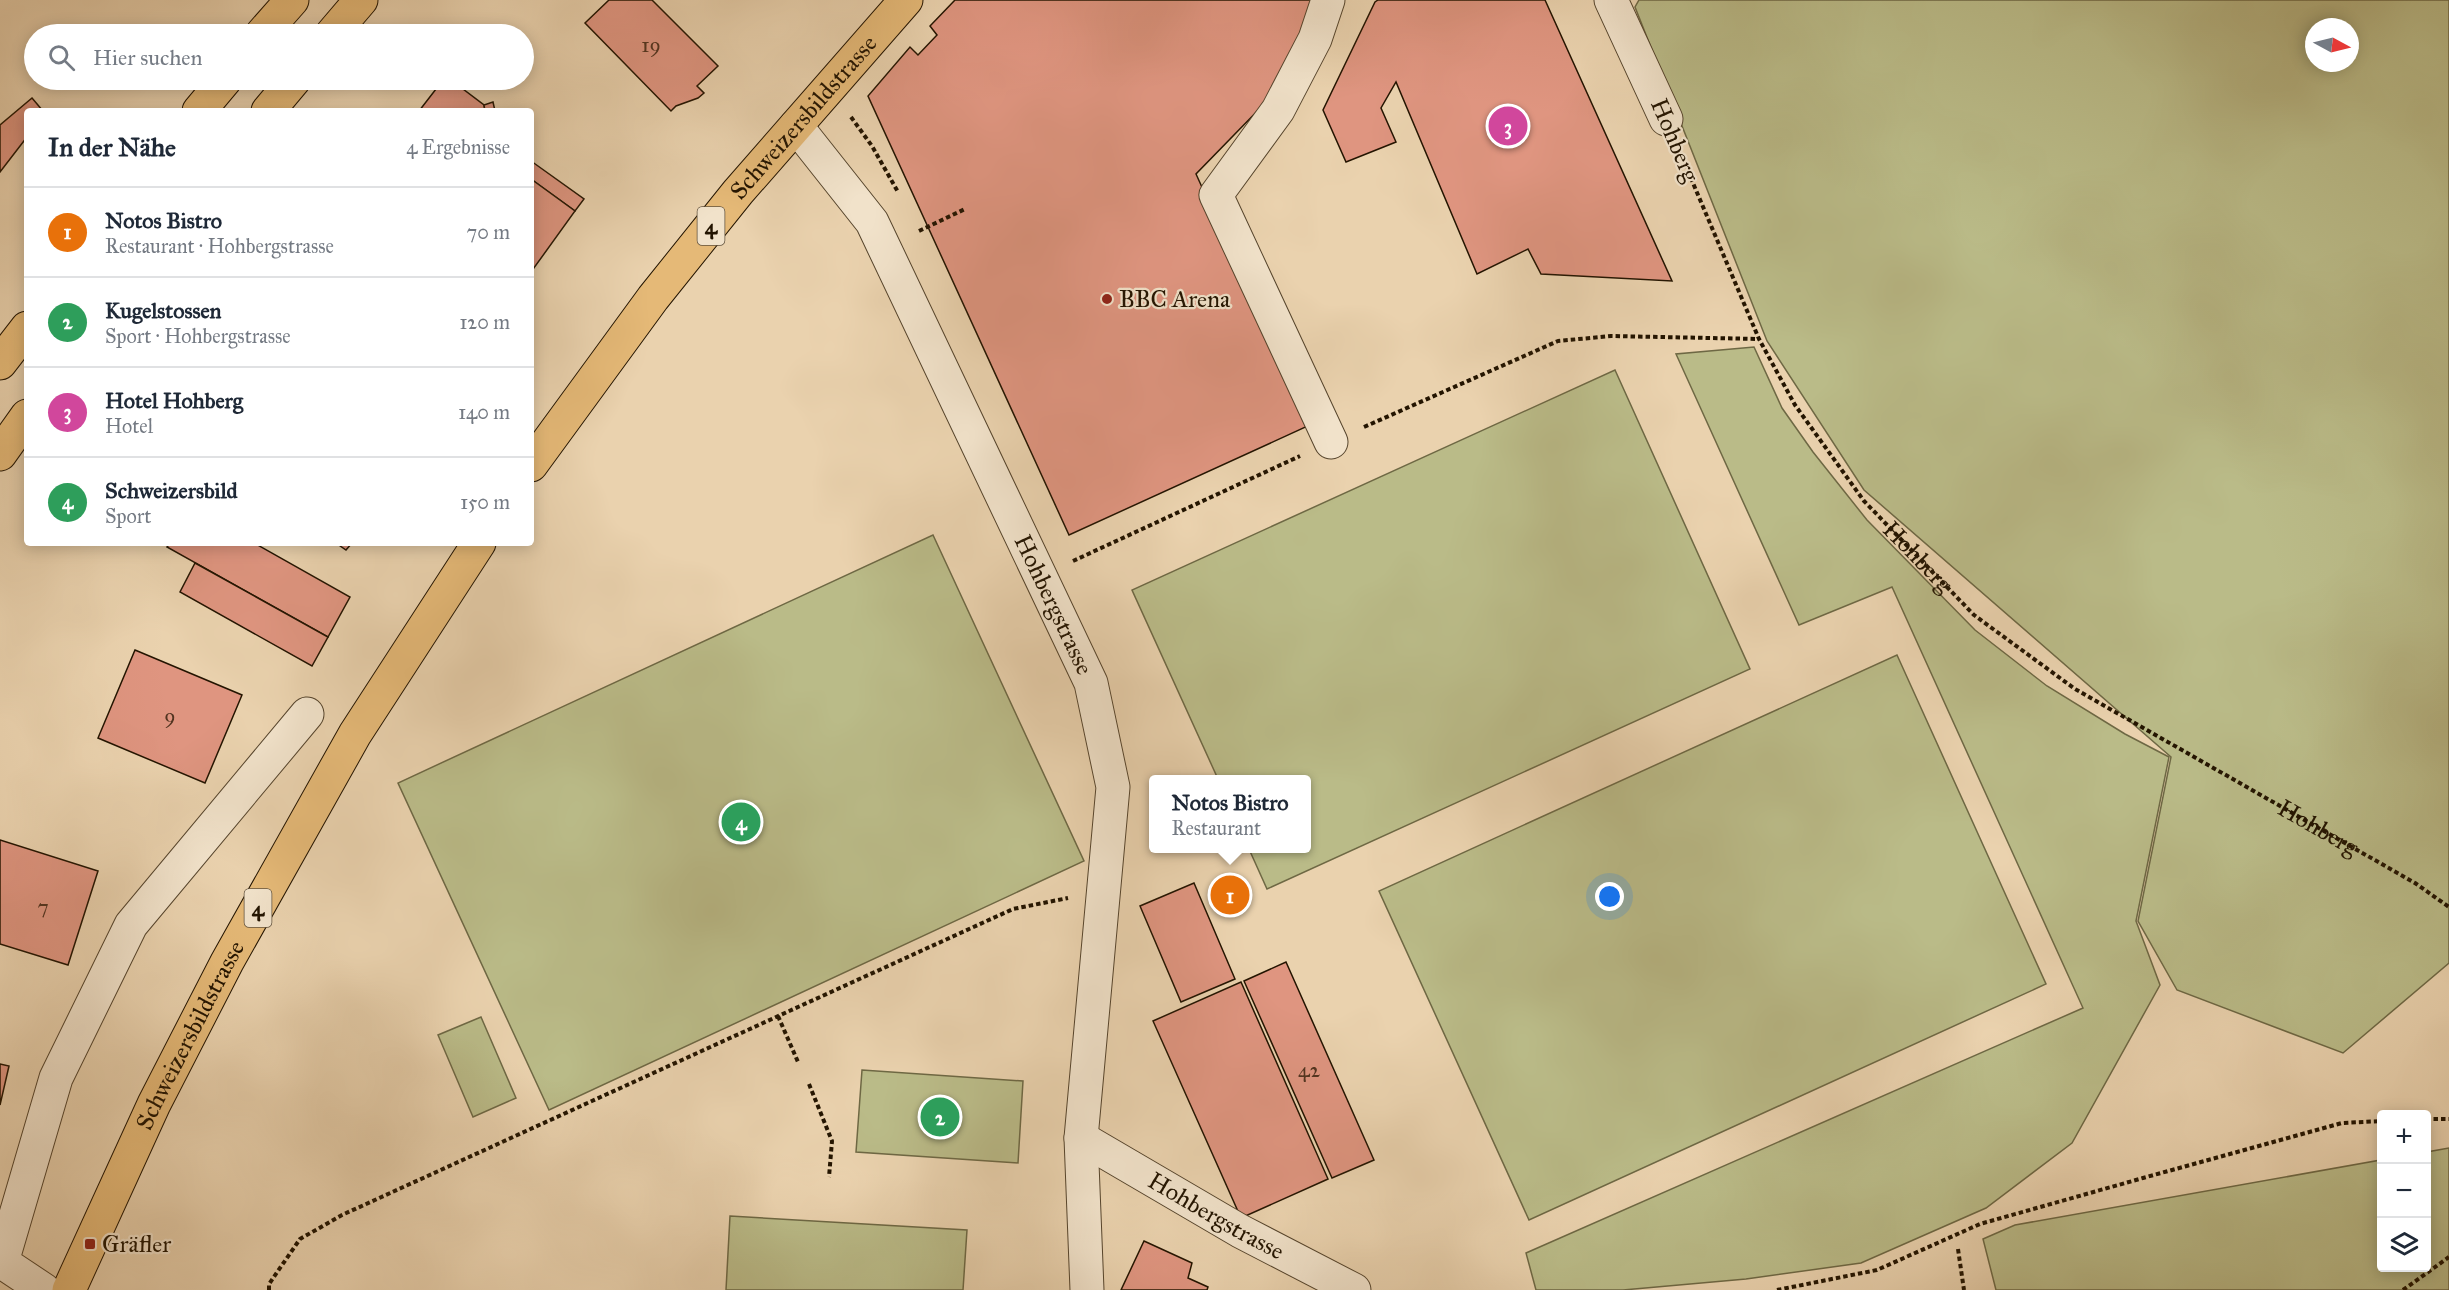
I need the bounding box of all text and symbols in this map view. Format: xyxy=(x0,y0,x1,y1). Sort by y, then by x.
north arrow xyxy=(2305,18,2359,72)
search box xyxy=(24,24,534,90)
street label: Schweizersbildstrasse xyxy=(723,29,883,206)
house number: 19 xyxy=(641,32,661,58)
icon: search xyxy=(45,41,78,74)
text: Hier suchen xyxy=(93,44,202,71)
street label: Hohberg xyxy=(1644,94,1706,187)
pin: 3 xyxy=(1488,104,1528,148)
text: In der Nähe xyxy=(48,131,176,163)
text: 4 Ergebnisse xyxy=(406,135,510,159)
text: Notos Bistro xyxy=(105,207,222,234)
road number: 4 xyxy=(698,207,724,245)
text: 1 xyxy=(64,220,71,244)
text: 70 m xyxy=(467,220,510,244)
text: Restaurant · Hohbergstrasse xyxy=(105,234,334,258)
place label: BBC Arena xyxy=(1119,284,1231,314)
marker: BBC Arena xyxy=(1100,292,1114,306)
text: Kugelstossen xyxy=(105,297,222,324)
text: 2 xyxy=(63,310,72,334)
text: 120 m xyxy=(459,310,510,334)
text: Sport · Hohbergstrasse xyxy=(105,324,291,348)
text: Hotel Hohberg xyxy=(105,387,243,414)
text: 3 xyxy=(64,400,72,424)
text: 140 m xyxy=(458,400,510,424)
text: Hotel xyxy=(105,414,153,438)
text: Schweizersbild xyxy=(105,477,238,504)
text: 4 xyxy=(62,490,73,514)
text: 150 m xyxy=(460,490,510,514)
text: Sport xyxy=(105,504,151,528)
street label: Hohberg xyxy=(1876,515,1960,599)
street label: Hohbergstrasse xyxy=(1008,530,1100,680)
house number: 9 xyxy=(164,703,176,729)
popup xyxy=(1149,775,1311,853)
text: Notos Bistro xyxy=(1171,789,1289,816)
street label: Hohberg xyxy=(2272,793,2364,863)
pin: 4 xyxy=(722,800,760,844)
text: Restaurant xyxy=(1171,816,1261,840)
pin: 1 xyxy=(1210,872,1250,918)
your location xyxy=(1595,882,1624,911)
road number: 4 xyxy=(244,889,272,927)
house number: 7 xyxy=(37,894,49,920)
street label: Schweizersbildstrasse xyxy=(129,935,251,1135)
house number: 42 xyxy=(1298,1057,1321,1083)
pin: 2 xyxy=(920,1094,960,1140)
map controls xyxy=(2377,1110,2431,1272)
button: + xyxy=(2377,1110,2431,1164)
button: − xyxy=(2377,1164,2431,1218)
street label: Hohbergstrasse xyxy=(1143,1166,1289,1266)
button: layers xyxy=(2377,1218,2431,1272)
place label: Gräfler xyxy=(102,1229,171,1259)
marker: Gräfler xyxy=(83,1237,97,1251)

